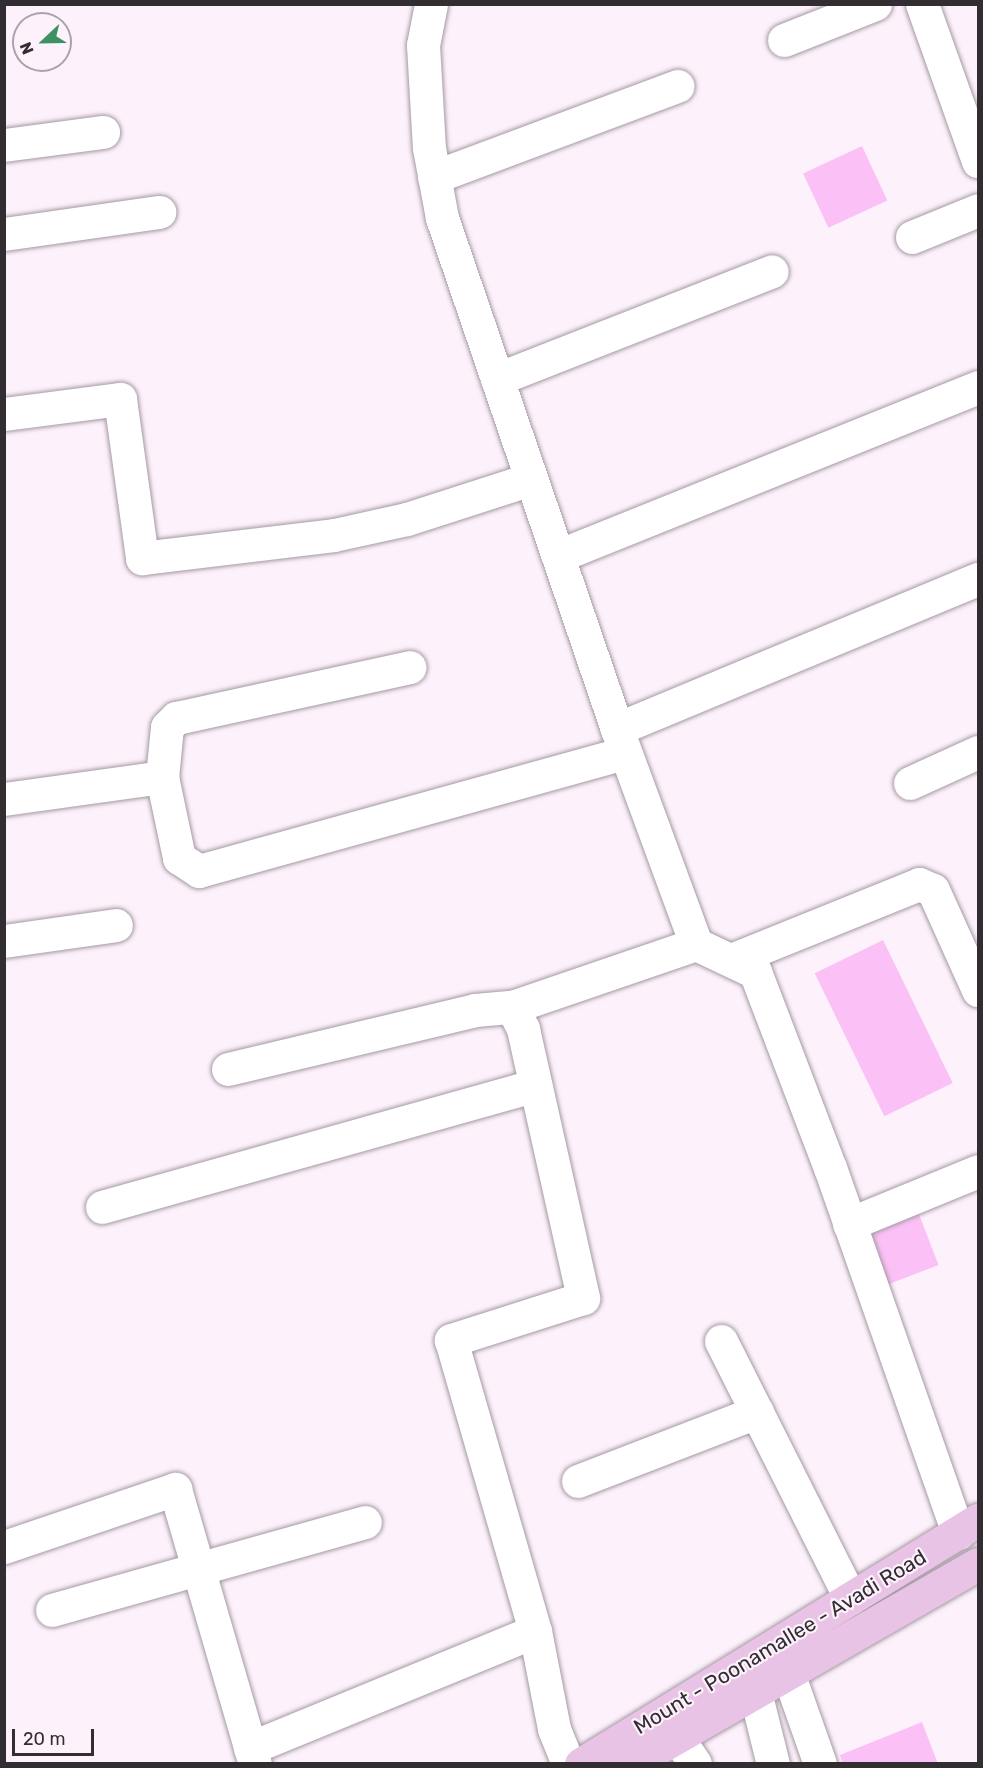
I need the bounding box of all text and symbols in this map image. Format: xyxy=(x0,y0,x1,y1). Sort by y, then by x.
north arrow xyxy=(12,12,72,72)
text: N xyxy=(16,39,38,57)
street label: Mount - Poonamallee - Avadi Road xyxy=(629,1544,931,1740)
scale bar xyxy=(15,1717,98,1755)
text: 20 m xyxy=(23,1728,65,1750)

